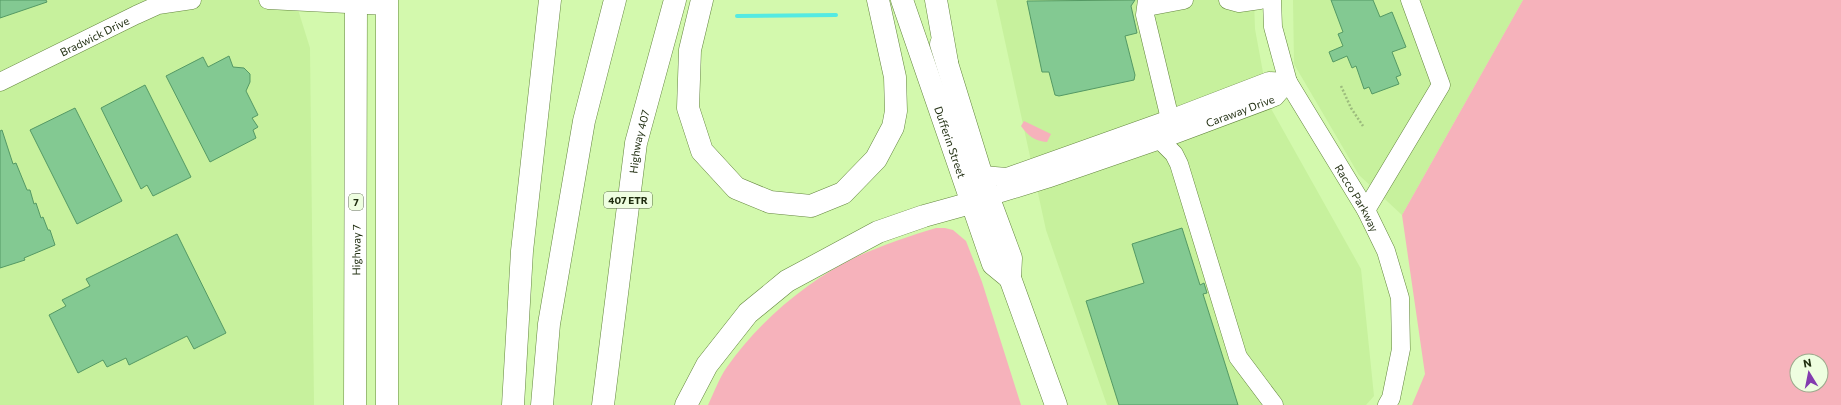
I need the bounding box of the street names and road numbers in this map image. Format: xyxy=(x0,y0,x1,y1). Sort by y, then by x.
street label: Bradwick Drive xyxy=(58,13,131,58)
street label: Caraway Drive xyxy=(1204,91,1276,129)
street label: Dufferin Street xyxy=(933,104,969,180)
street label: Highway 407 xyxy=(626,108,651,174)
street label: Racco Parkway xyxy=(1333,162,1382,234)
road number: 407 ETR xyxy=(604,192,652,208)
road number: 7 xyxy=(349,194,363,210)
street label: Highway 7 xyxy=(349,224,362,276)

